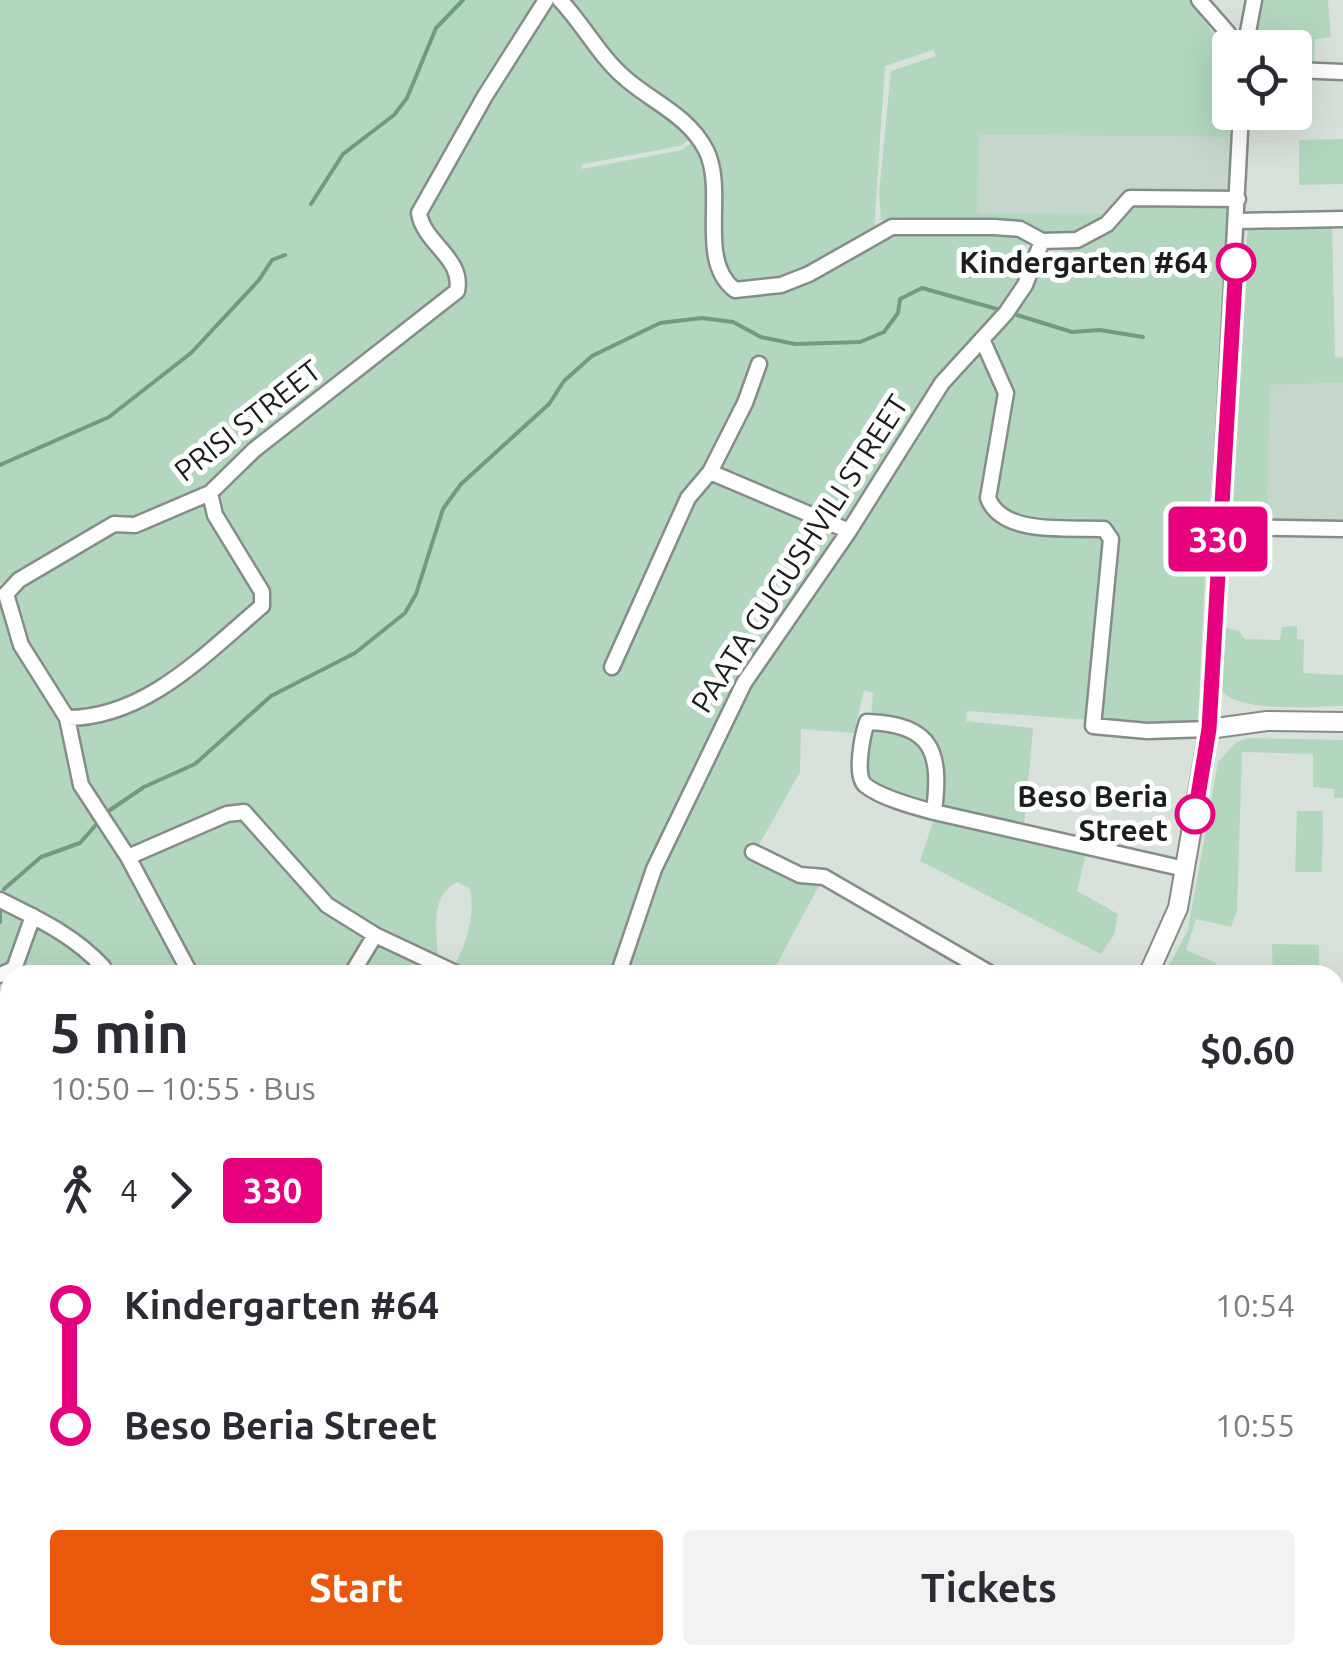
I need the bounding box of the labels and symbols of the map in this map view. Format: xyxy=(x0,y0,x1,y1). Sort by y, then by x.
marker: Kindergarten #64 xyxy=(1217,244,1255,282)
place label: Kindergarten #64 xyxy=(959,245,1208,279)
street label: PRISI STREET xyxy=(168,352,327,488)
street label: PAATA GUGUSHVILI STREET xyxy=(684,388,915,719)
line badge: 330 xyxy=(1160,506,1276,572)
place label: Beso Beria Street xyxy=(1017,779,1168,847)
marker: Beso Beria Street xyxy=(1176,795,1214,833)

